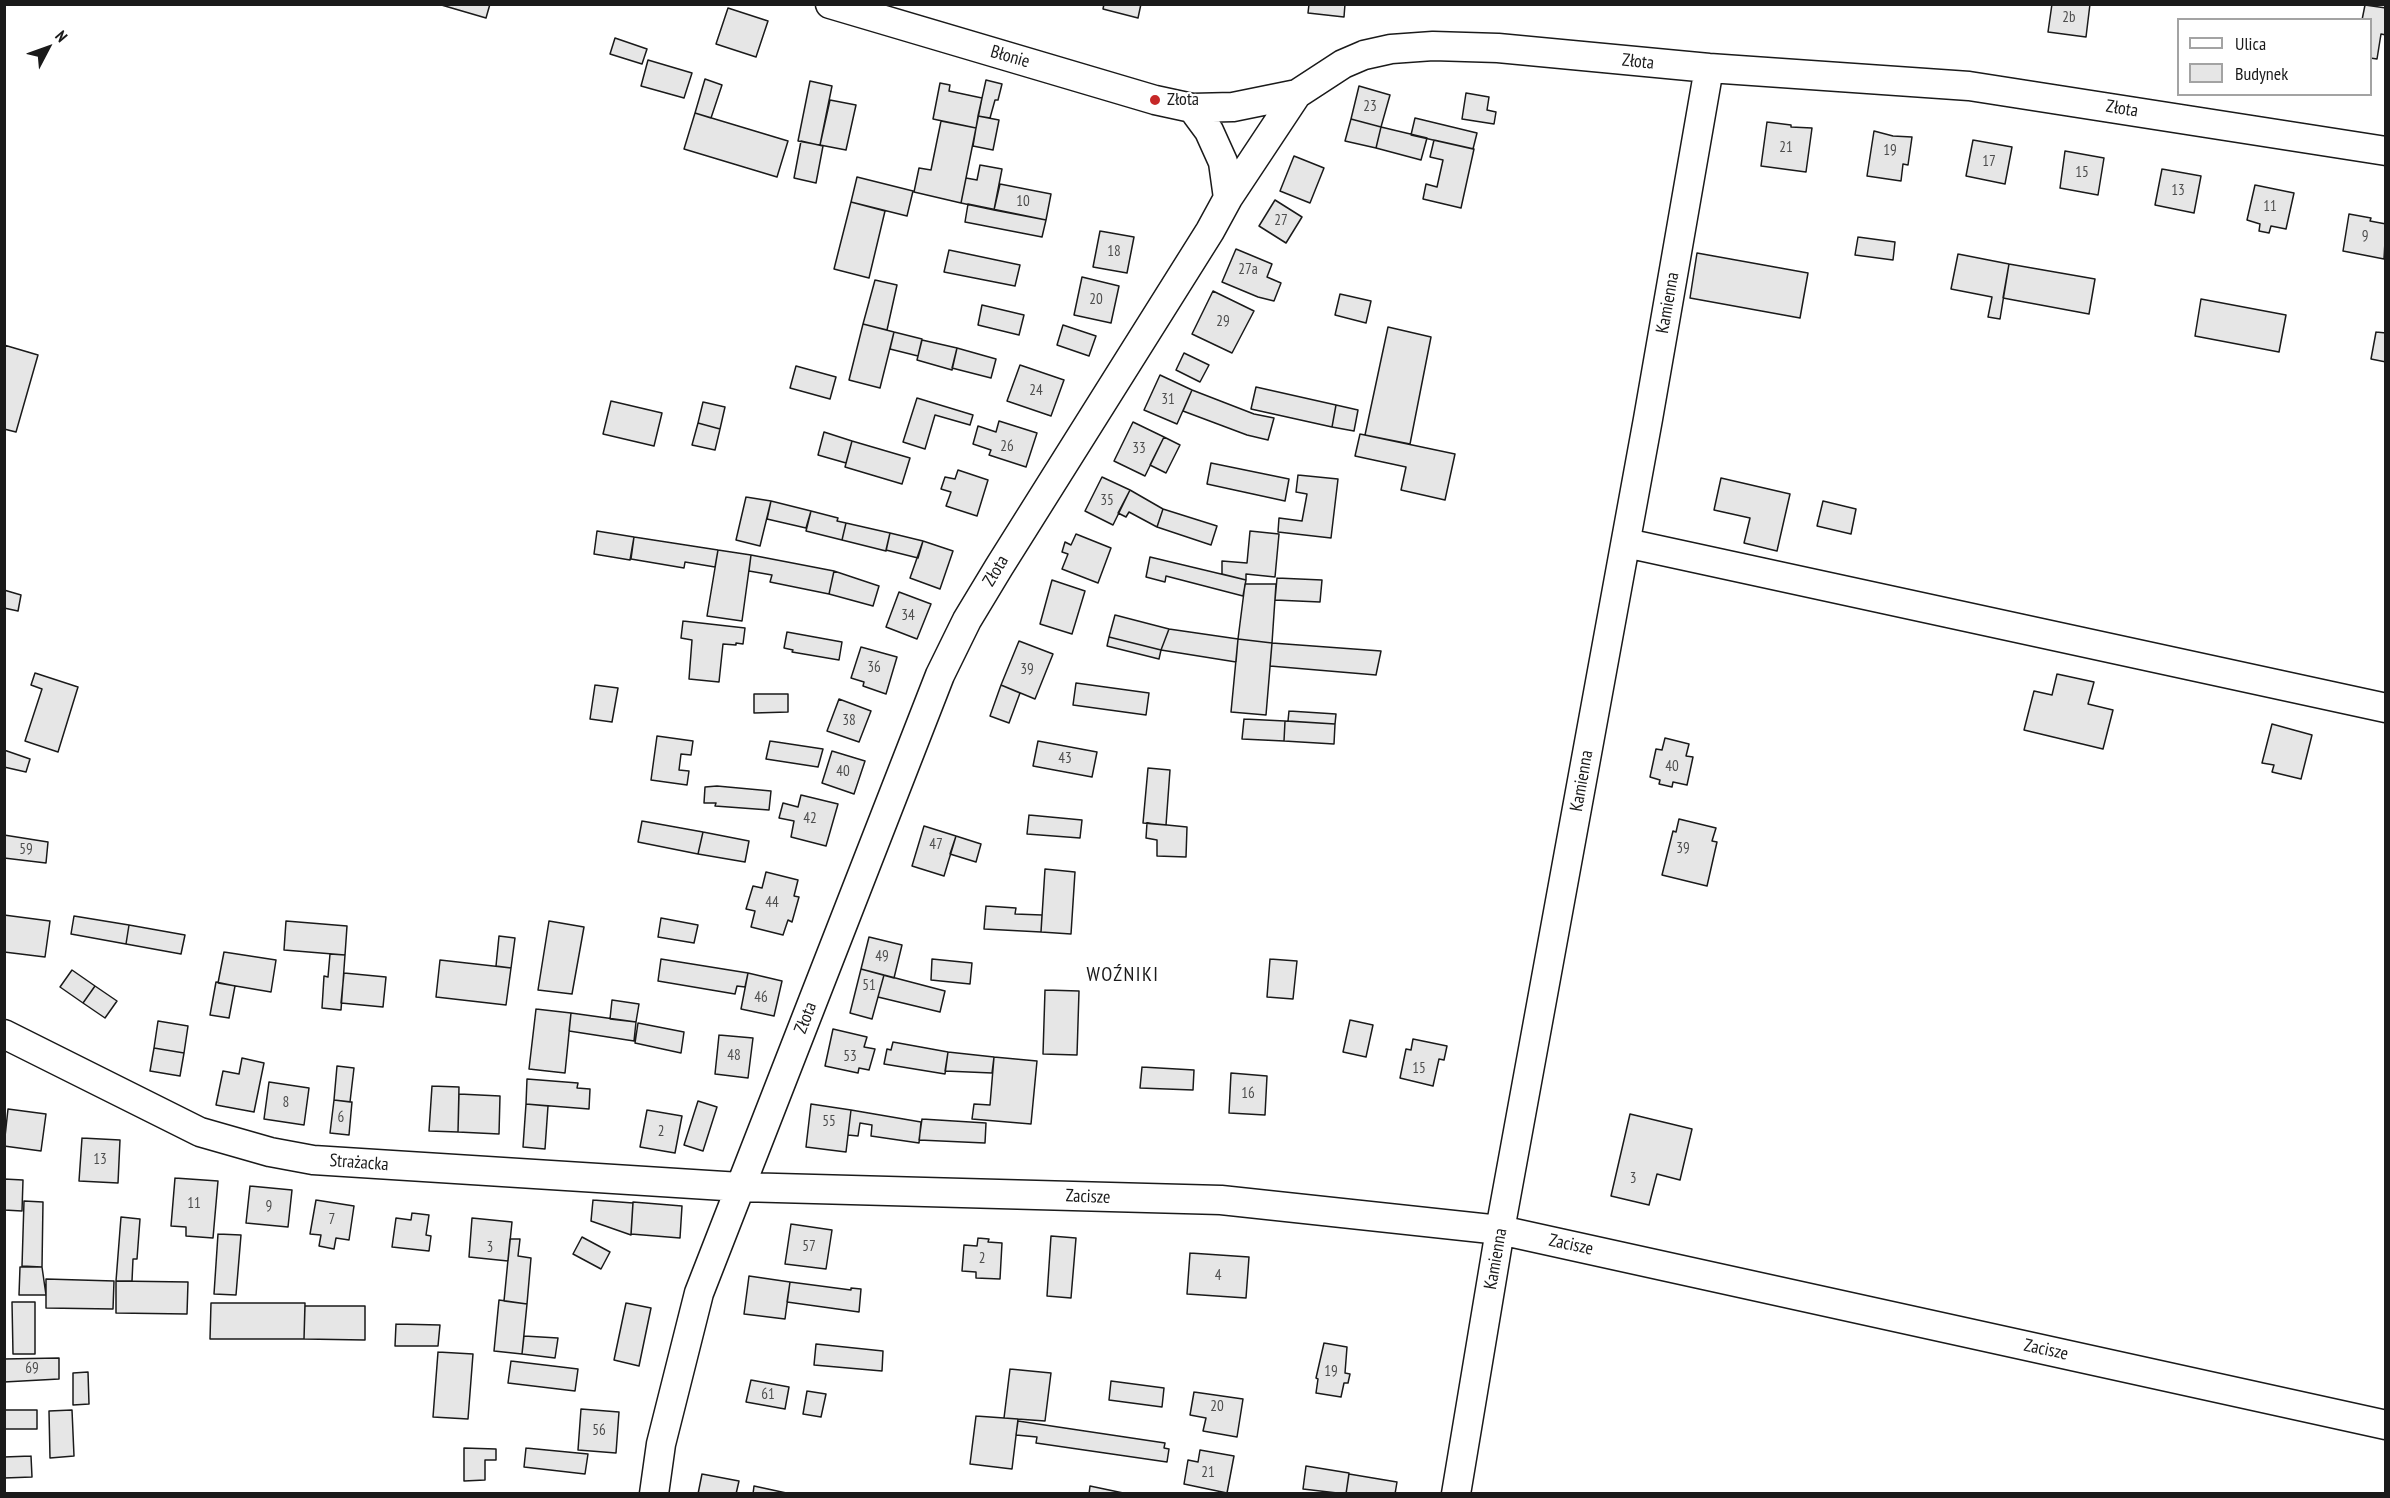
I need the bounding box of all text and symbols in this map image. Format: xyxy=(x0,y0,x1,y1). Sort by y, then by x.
house number: 2b xyxy=(2062,9,2076,27)
north arrow xyxy=(18,18,78,78)
legend xyxy=(2177,18,2372,96)
text: N xyxy=(51,26,72,46)
text: Ulica xyxy=(2235,32,2266,55)
street label: Błonie xyxy=(988,41,1032,73)
street label: Złota xyxy=(1621,50,1655,74)
text: Budynek xyxy=(2235,62,2288,85)
place label: Złota xyxy=(1167,89,1199,111)
marker: Złota xyxy=(1148,93,1162,107)
street label: Złota xyxy=(2104,96,2140,122)
house number: 23 xyxy=(1363,98,1377,116)
house number: 21 xyxy=(1779,139,1793,157)
house number: 19 xyxy=(1883,142,1897,160)
house number: 17 xyxy=(1982,153,1996,171)
house number: 15 xyxy=(2075,164,2089,182)
house number: 13 xyxy=(2171,182,2185,200)
house number: 10 xyxy=(1016,193,1030,211)
house number: 11 xyxy=(2263,198,2277,216)
house number: 27 xyxy=(1274,212,1288,230)
house number: 9 xyxy=(2362,228,2368,246)
house number: 18 xyxy=(1107,243,1121,261)
house number: 27a xyxy=(1238,261,1258,279)
street label: Kamienna xyxy=(1652,271,1684,335)
house number: 20 xyxy=(1089,291,1103,309)
house number: 29 xyxy=(1216,313,1230,331)
house number: 24 xyxy=(1029,382,1043,400)
house number: 31 xyxy=(1161,391,1175,409)
house number: 26 xyxy=(1000,438,1014,456)
house number: 33 xyxy=(1132,440,1146,458)
house number: 35 xyxy=(1100,492,1114,510)
street label: Złota xyxy=(978,552,1014,590)
house number: 34 xyxy=(901,607,915,625)
house number: 36 xyxy=(867,659,881,677)
house number: 39 xyxy=(1020,661,1034,679)
house number: 38 xyxy=(842,712,856,730)
street label: Kamienna xyxy=(1566,749,1598,813)
house number: 43 xyxy=(1058,750,1072,768)
house number: 40 xyxy=(1665,758,1679,776)
house number: 40 xyxy=(836,763,850,781)
house number: 42 xyxy=(803,810,817,828)
house number: 47 xyxy=(929,836,943,854)
house number: 39 xyxy=(1676,840,1690,858)
house number: 59 xyxy=(19,841,33,859)
house number: 44 xyxy=(765,894,779,912)
house number: 49 xyxy=(875,948,889,966)
district label: WOŹNIKI xyxy=(1087,963,1159,987)
house number: 51 xyxy=(862,977,876,995)
house number: 46 xyxy=(754,989,768,1007)
street label: Złota xyxy=(790,999,822,1037)
house number: 48 xyxy=(727,1047,741,1065)
house number: 53 xyxy=(843,1048,857,1066)
house number: 15 xyxy=(1412,1060,1426,1078)
house number: 16 xyxy=(1241,1085,1255,1103)
house number: 8 xyxy=(283,1094,289,1112)
house number: 6 xyxy=(338,1109,344,1127)
house number: 55 xyxy=(822,1113,836,1131)
house number: 2 xyxy=(658,1123,664,1141)
street label: Strażacka xyxy=(329,1150,389,1176)
house number: 13 xyxy=(93,1151,107,1169)
house number: 3 xyxy=(1630,1170,1636,1188)
street label: Zacisze xyxy=(1065,1185,1111,1209)
house number: 11 xyxy=(187,1195,201,1213)
house number: 9 xyxy=(266,1198,272,1216)
house number: 7 xyxy=(329,1211,335,1229)
street label: Kamienna xyxy=(1480,1227,1512,1291)
street label: Zacisze xyxy=(1547,1230,1595,1260)
house number: 57 xyxy=(802,1238,816,1256)
house number: 3 xyxy=(487,1239,493,1257)
house number: 2 xyxy=(979,1250,985,1268)
house number: 4 xyxy=(1215,1267,1221,1285)
street label: Zacisze xyxy=(2022,1335,2070,1365)
house number: 69 xyxy=(25,1360,39,1378)
house number: 19 xyxy=(1324,1363,1338,1381)
house number: 61 xyxy=(761,1386,775,1404)
house number: 20 xyxy=(1210,1398,1224,1416)
house number: 56 xyxy=(592,1422,606,1440)
house number: 21 xyxy=(1201,1464,1215,1482)

